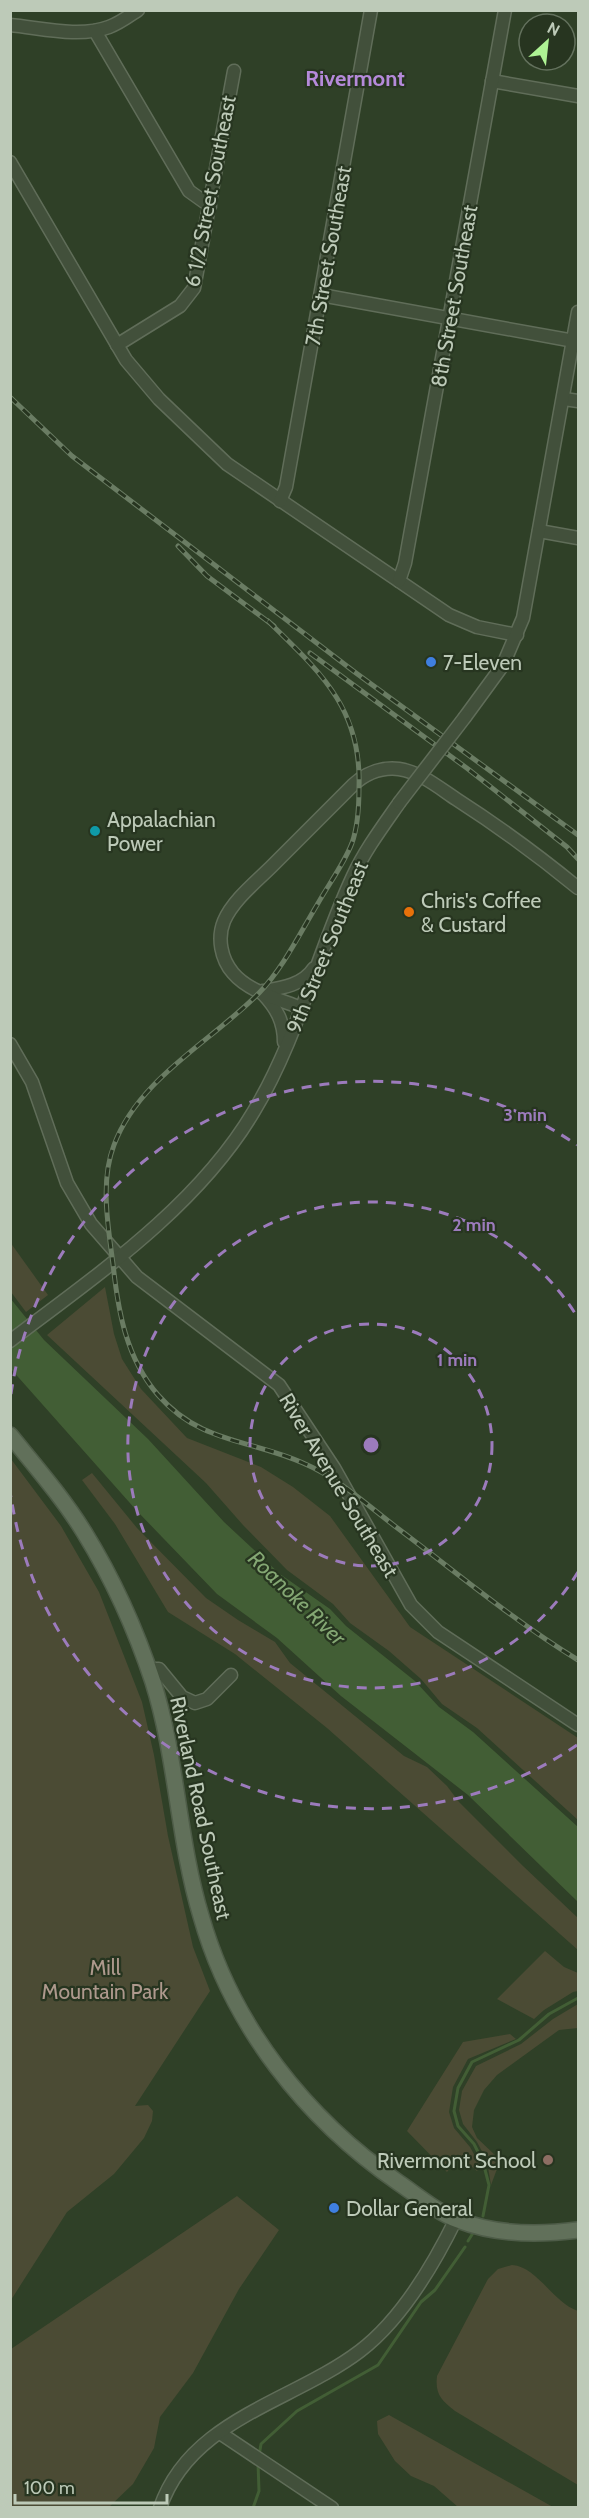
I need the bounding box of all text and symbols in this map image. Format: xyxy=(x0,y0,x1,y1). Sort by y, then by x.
north arrow xyxy=(517,12,577,72)
text: N xyxy=(544,18,563,40)
district label: Rivermont xyxy=(305,65,405,92)
street label: 6 1/2 Street Southeast xyxy=(179,93,241,289)
street label: 7th Street Southeast xyxy=(300,164,356,348)
street label: 8th Street Southeast xyxy=(426,203,482,389)
place label: 7-Eleven xyxy=(443,650,522,675)
marker: 7-Eleven xyxy=(424,655,438,669)
place label: Appalachian Power xyxy=(107,807,216,856)
marker: Appalachian Power xyxy=(88,824,102,838)
street label: 9th Street Southeast xyxy=(281,857,373,1037)
place label: Chris's Coffee & Custard xyxy=(421,888,541,937)
marker: Chris's Coffee & Custard xyxy=(402,905,416,919)
text: 3 min xyxy=(503,1104,547,1126)
text: 2 min xyxy=(452,1214,496,1236)
text: 1 min xyxy=(437,1349,477,1371)
street label: River Avenue Southeast xyxy=(274,1388,404,1582)
centre of rings xyxy=(361,1435,381,1455)
water label: Roanoke River xyxy=(243,1545,352,1652)
street label: Riverland Road Southeast xyxy=(165,1694,237,1922)
park label: Mill Mountain Park xyxy=(42,1955,169,2004)
place label: Rivermont School xyxy=(377,2148,536,2173)
marker: Rivermont School xyxy=(541,2153,555,2167)
place label: Dollar General xyxy=(346,2196,473,2221)
marker: Dollar General xyxy=(327,2201,341,2215)
scale bar xyxy=(15,2467,166,2505)
text: 100 m xyxy=(24,2477,75,2499)

